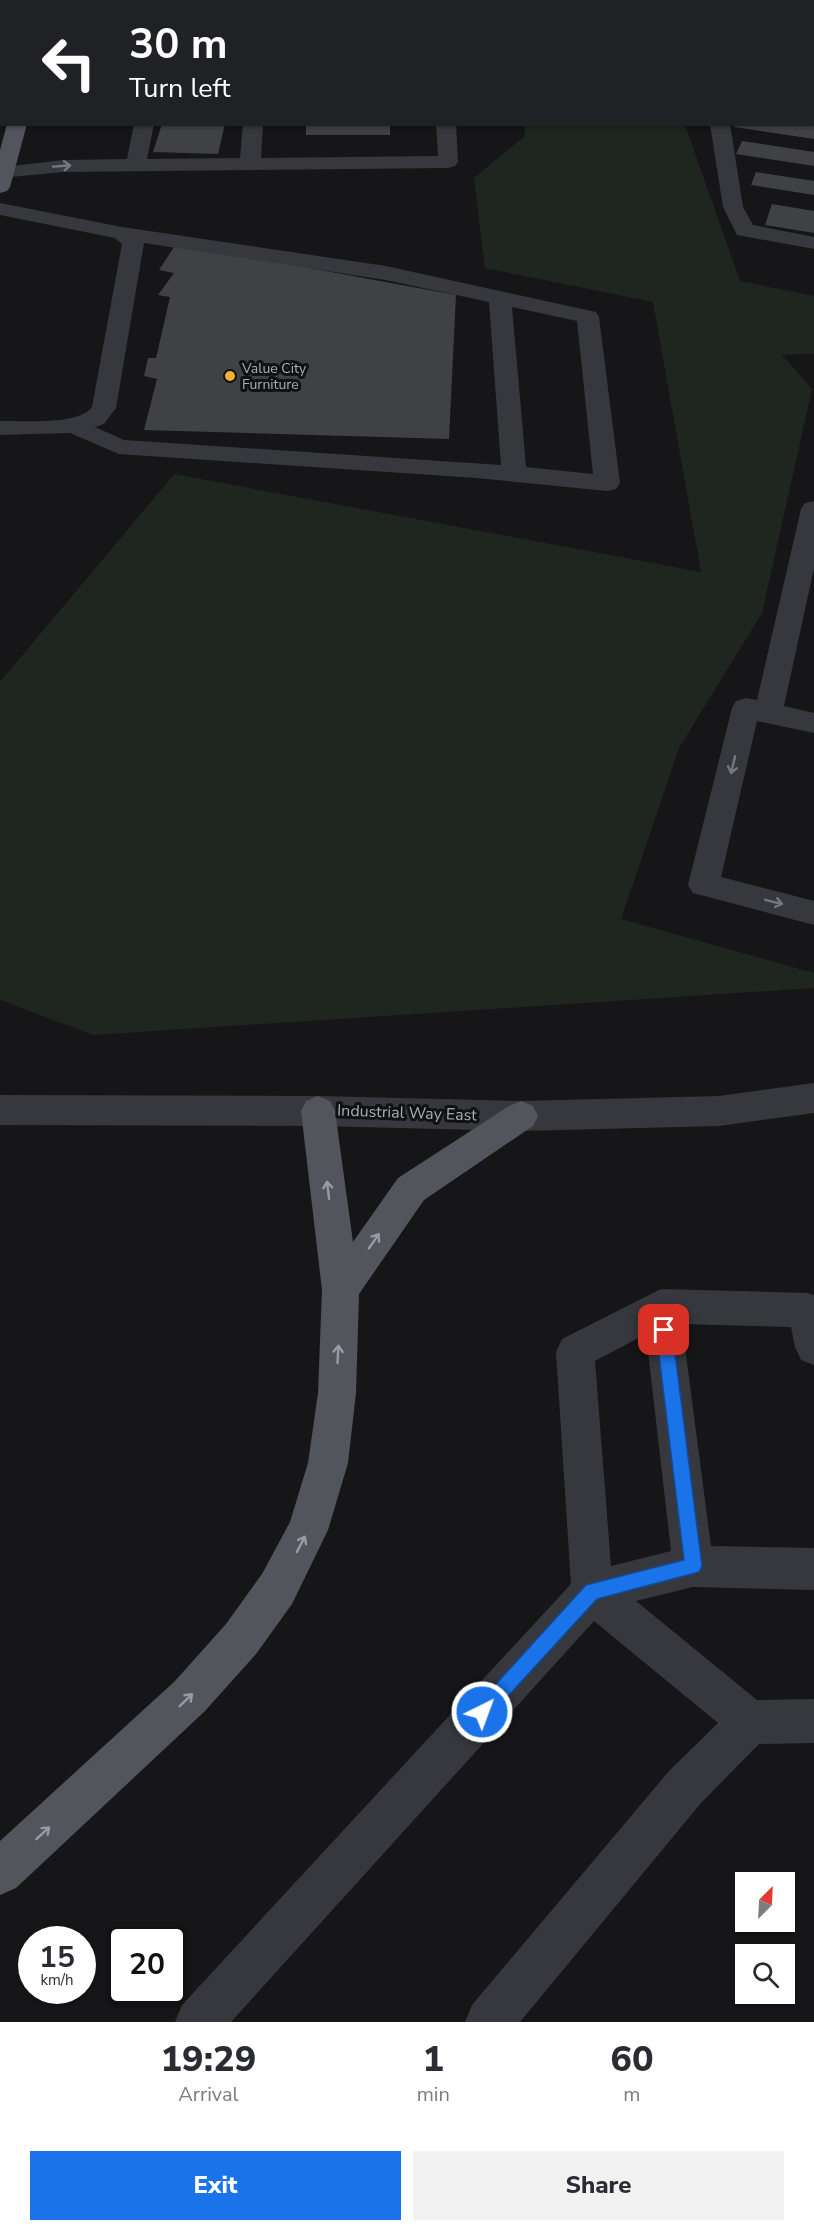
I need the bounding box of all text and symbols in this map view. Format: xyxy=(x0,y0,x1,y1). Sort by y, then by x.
text: 30 m xyxy=(129,16,228,73)
icon: left xyxy=(30,24,108,102)
text: Turn left xyxy=(129,70,230,107)
one-way arrow xyxy=(52,161,72,172)
place label: Value City Furniture xyxy=(241,359,307,394)
marker: Value City Furniture xyxy=(223,369,237,383)
one-way arrow xyxy=(726,756,738,775)
one-way arrow xyxy=(764,897,783,909)
street label: Industrial Way East xyxy=(337,1100,478,1126)
one-way arrow xyxy=(323,1180,334,1200)
one-way arrow xyxy=(368,1234,380,1250)
pin xyxy=(638,1304,689,1355)
icon: arrive xyxy=(647,1313,680,1346)
one-way arrow xyxy=(333,1344,344,1364)
one-way arrow xyxy=(296,1535,307,1553)
position arrow xyxy=(450,1680,514,1744)
one-way arrow xyxy=(178,1692,193,1707)
one-way arrow xyxy=(35,1826,50,1840)
north arrow xyxy=(735,1872,795,1932)
map controls xyxy=(735,1872,795,2004)
speed limit sign: 20 xyxy=(108,1926,186,2004)
text: 15 xyxy=(39,1937,75,1978)
button: search xyxy=(735,1944,795,2004)
text: km/h xyxy=(40,1970,74,1990)
text: 19:29 xyxy=(160,2035,256,2084)
text: 1 xyxy=(422,2035,444,2084)
text: 60 xyxy=(610,2035,654,2084)
text: Arrival xyxy=(178,2081,238,2108)
text: min xyxy=(417,2081,450,2108)
text: m xyxy=(623,2081,640,2108)
button: Exit xyxy=(30,2151,401,2220)
button: Share xyxy=(413,2151,784,2220)

